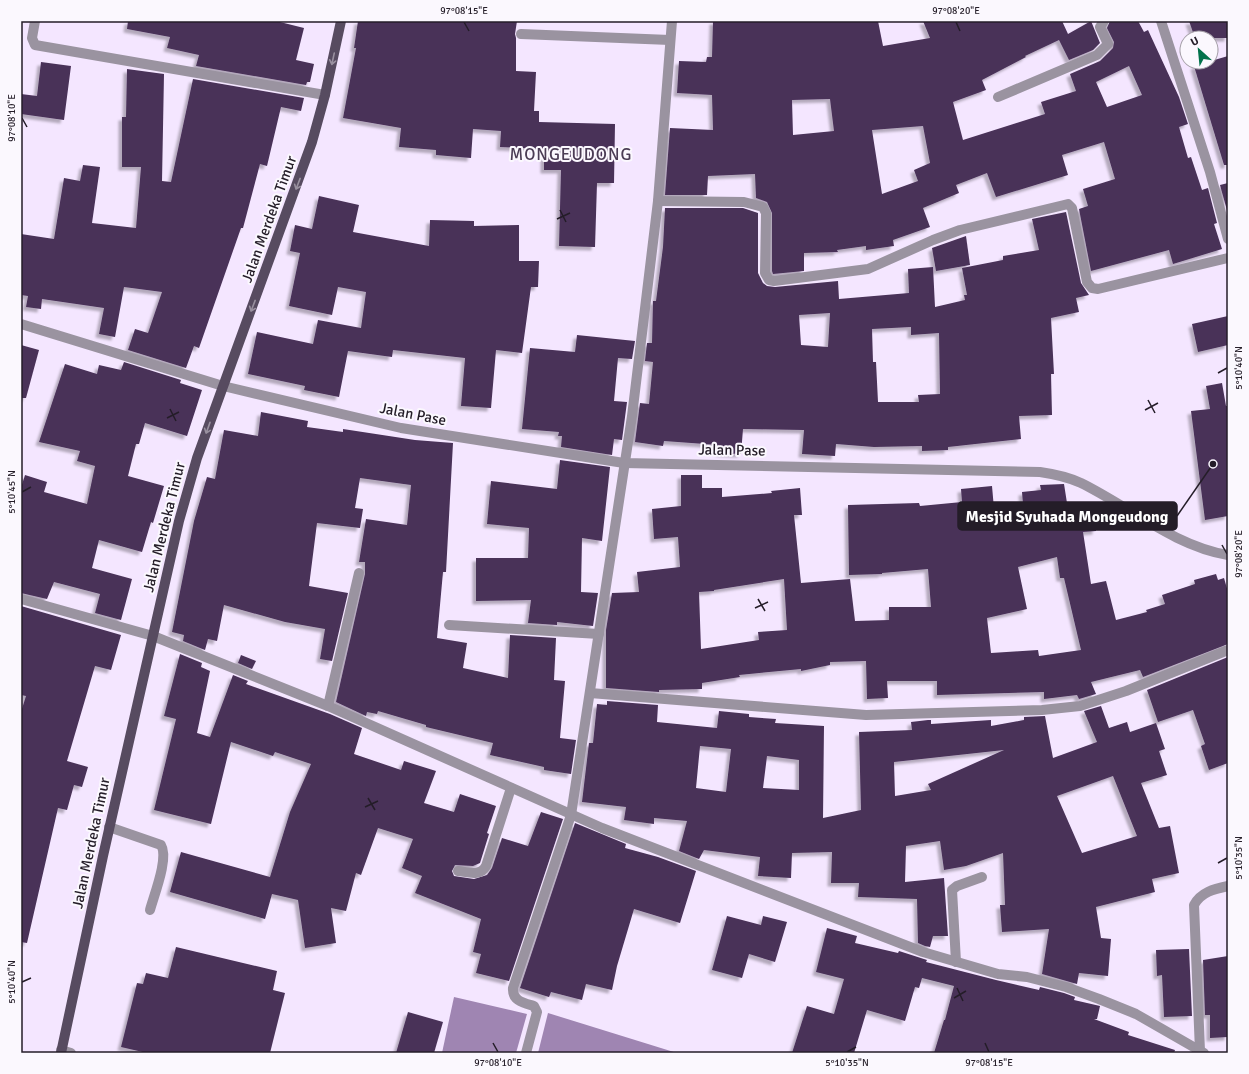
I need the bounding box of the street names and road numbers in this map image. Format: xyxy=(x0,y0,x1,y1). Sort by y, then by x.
street label: Jalan Merdeka Timur xyxy=(238,153,300,285)
street label: Jalan Pase xyxy=(378,399,448,429)
street label: Jalan Pase xyxy=(698,440,766,460)
street label: Jalan Merdeka Timur xyxy=(139,460,189,594)
street label: Jalan Merdeka Timur xyxy=(68,775,114,910)

